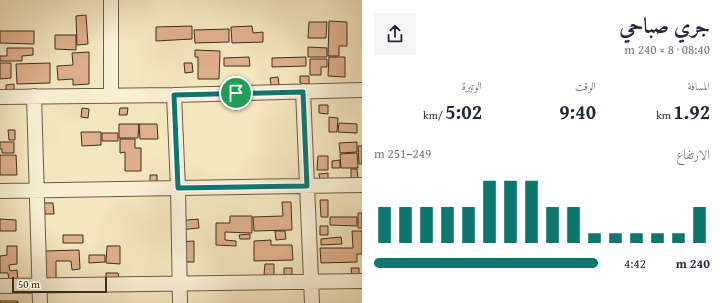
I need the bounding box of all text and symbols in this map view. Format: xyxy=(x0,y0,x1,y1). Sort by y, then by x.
text: جري صباحي xyxy=(619,9,710,41)
button: share xyxy=(374,13,416,55)
text: 08:40 · 8 × 240 m xyxy=(624,40,710,59)
pin xyxy=(219,76,253,110)
text: الوتيرة xyxy=(462,78,482,94)
text: الوقت xyxy=(575,78,596,94)
text: المسافة xyxy=(688,78,710,94)
icon: arrive xyxy=(225,82,247,104)
text: 5:02 xyxy=(445,97,482,126)
text: 9:40 xyxy=(559,97,596,126)
text: 1.92 xyxy=(673,97,710,126)
text: /km xyxy=(423,107,445,123)
text: km xyxy=(656,107,673,123)
text: 249–251 m xyxy=(374,144,431,163)
text: الارتفاع xyxy=(676,145,710,164)
text: 4:42 xyxy=(624,254,646,273)
text: 240 m xyxy=(676,254,710,273)
scale bar xyxy=(12,275,107,294)
text: 50 m xyxy=(18,276,40,292)

